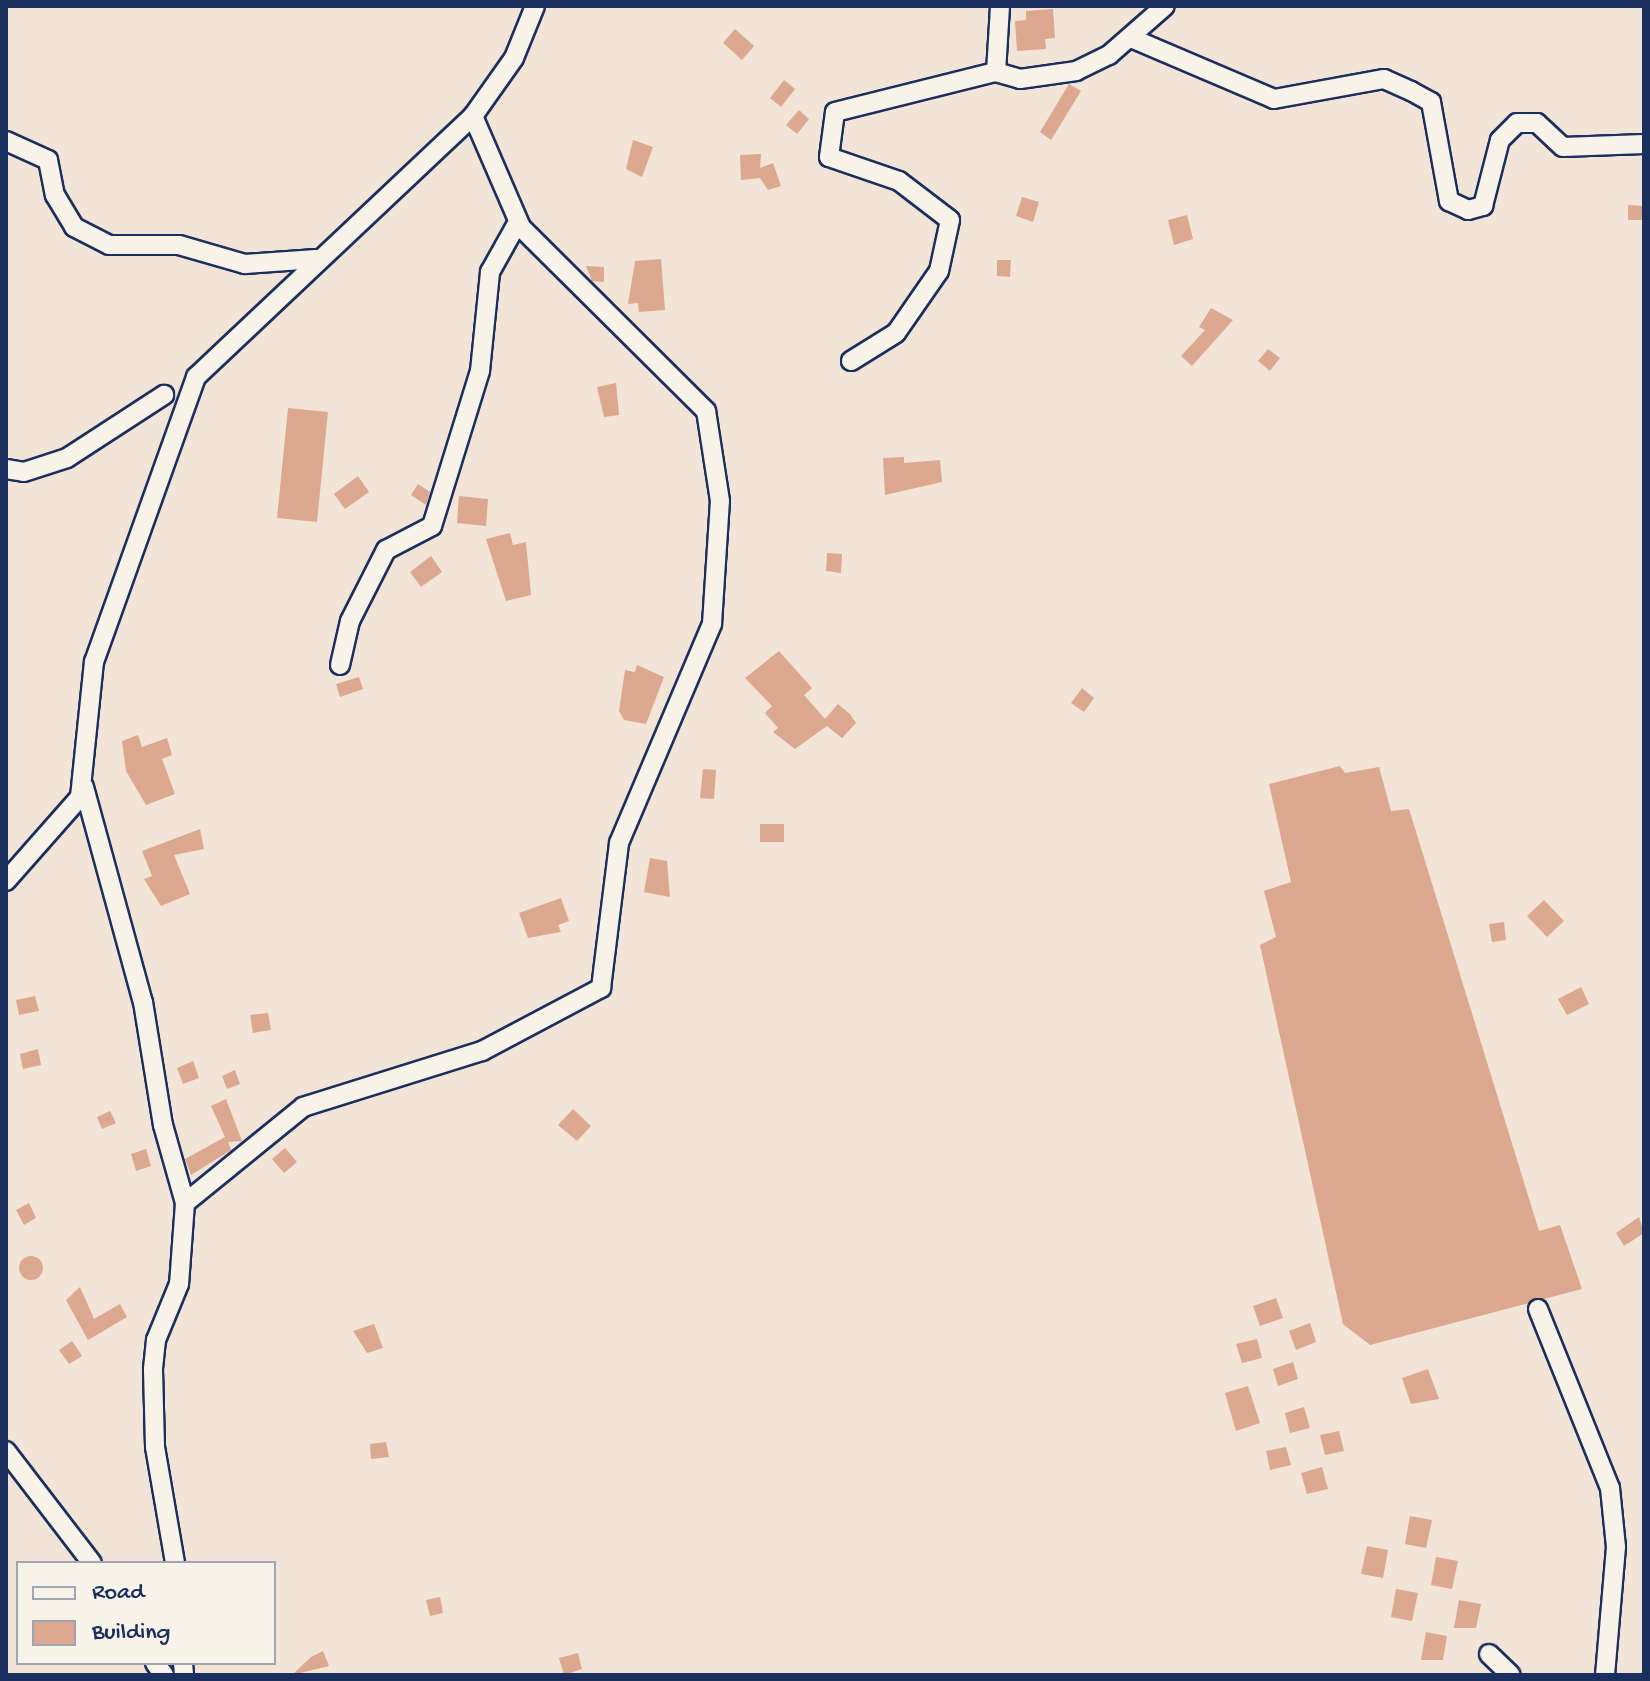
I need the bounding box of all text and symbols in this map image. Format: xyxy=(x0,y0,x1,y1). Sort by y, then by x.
legend xyxy=(16,1561,276,1665)
text: Road xyxy=(92,1579,144,1608)
text: Building xyxy=(92,1619,170,1648)

